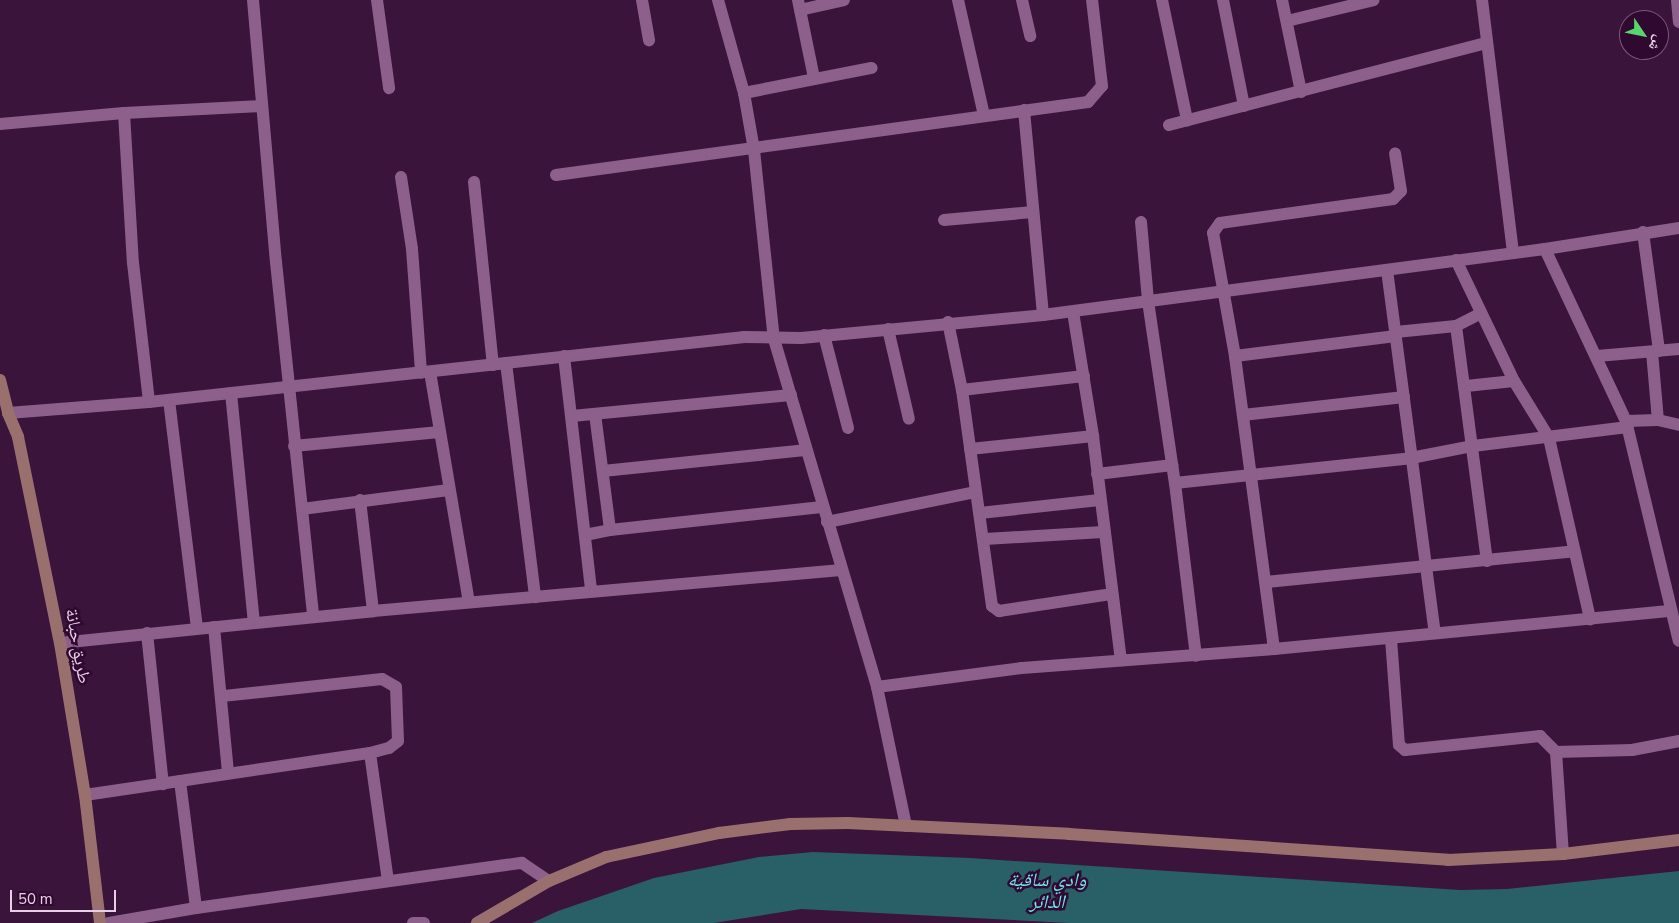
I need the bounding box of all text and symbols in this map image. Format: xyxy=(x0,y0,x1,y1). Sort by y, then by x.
north arrow xyxy=(1619,10,1669,60)
text: ش xyxy=(1644,32,1668,55)
street label: طريق حبانة xyxy=(61,607,95,685)
water label: وادي ساقية الدائر xyxy=(1008,870,1086,914)
scale bar xyxy=(12,880,119,912)
text: 50 m xyxy=(18,889,53,909)

